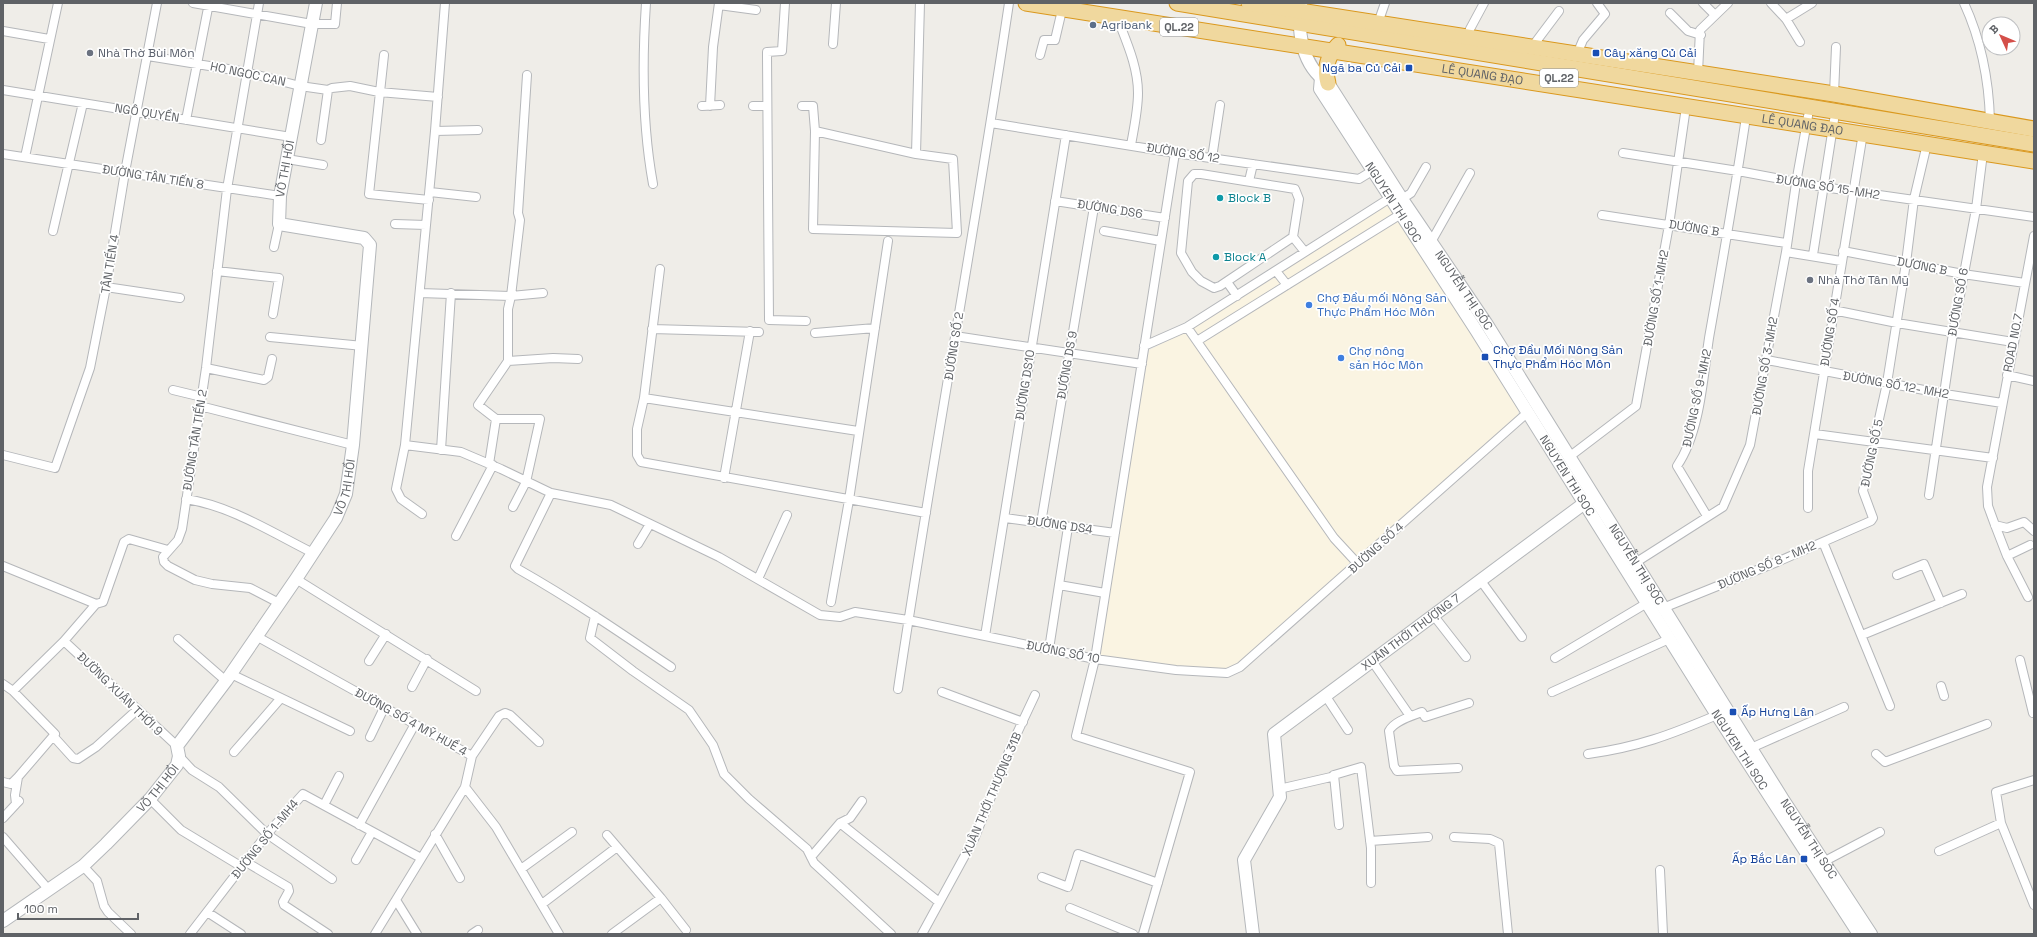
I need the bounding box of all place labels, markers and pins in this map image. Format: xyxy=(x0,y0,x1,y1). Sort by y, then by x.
place label: Agribank xyxy=(1101,17,1153,33)
marker: Agribank xyxy=(1088,20,1098,30)
place label: Nhà Thờ Bùi Môn xyxy=(98,45,195,61)
place label: Cây xăng Củ Cải xyxy=(1604,45,1697,61)
marker: Nhà Thờ Bùi Môn xyxy=(85,48,95,58)
marker: Cây xăng Củ Cải xyxy=(1591,48,1601,58)
place label: Ngã ba Củ Cải xyxy=(1322,60,1401,76)
marker: Ngã ba Củ Cải xyxy=(1404,63,1414,73)
place label: Block B xyxy=(1228,190,1271,206)
marker: Block B xyxy=(1215,193,1225,203)
place label: Block A xyxy=(1224,249,1267,265)
marker: Block A xyxy=(1211,252,1221,262)
place label: Nhà Thờ Tân Mỹ xyxy=(1818,272,1909,288)
marker: Nhà Thờ Tân Mỹ xyxy=(1805,275,1815,285)
place label: Chợ Đầu mối Nông Sản Thực Phẩm Hóc Môn xyxy=(1317,290,1447,320)
marker: Chợ Đầu mối Nông Sản Thực Phẩm Hóc Môn xyxy=(1304,300,1314,310)
place label: Chợ Đầu Mối Nông Sản Thực Phẩm Hóc Môn xyxy=(1493,342,1623,372)
place label: Chợ nông sản Hóc Môn xyxy=(1349,343,1423,373)
marker: Chợ Đầu Mối Nông Sản Thực Phẩm Hóc Môn xyxy=(1480,352,1490,362)
marker: Chợ nông sản Hóc Môn xyxy=(1336,353,1346,363)
place label: Ấp Hưng Lân xyxy=(1741,704,1814,720)
marker: Ấp Hưng Lân xyxy=(1728,707,1738,717)
place label: Ấp Bắc Lân xyxy=(1732,851,1796,867)
marker: Ấp Bắc Lân xyxy=(1799,854,1809,864)

